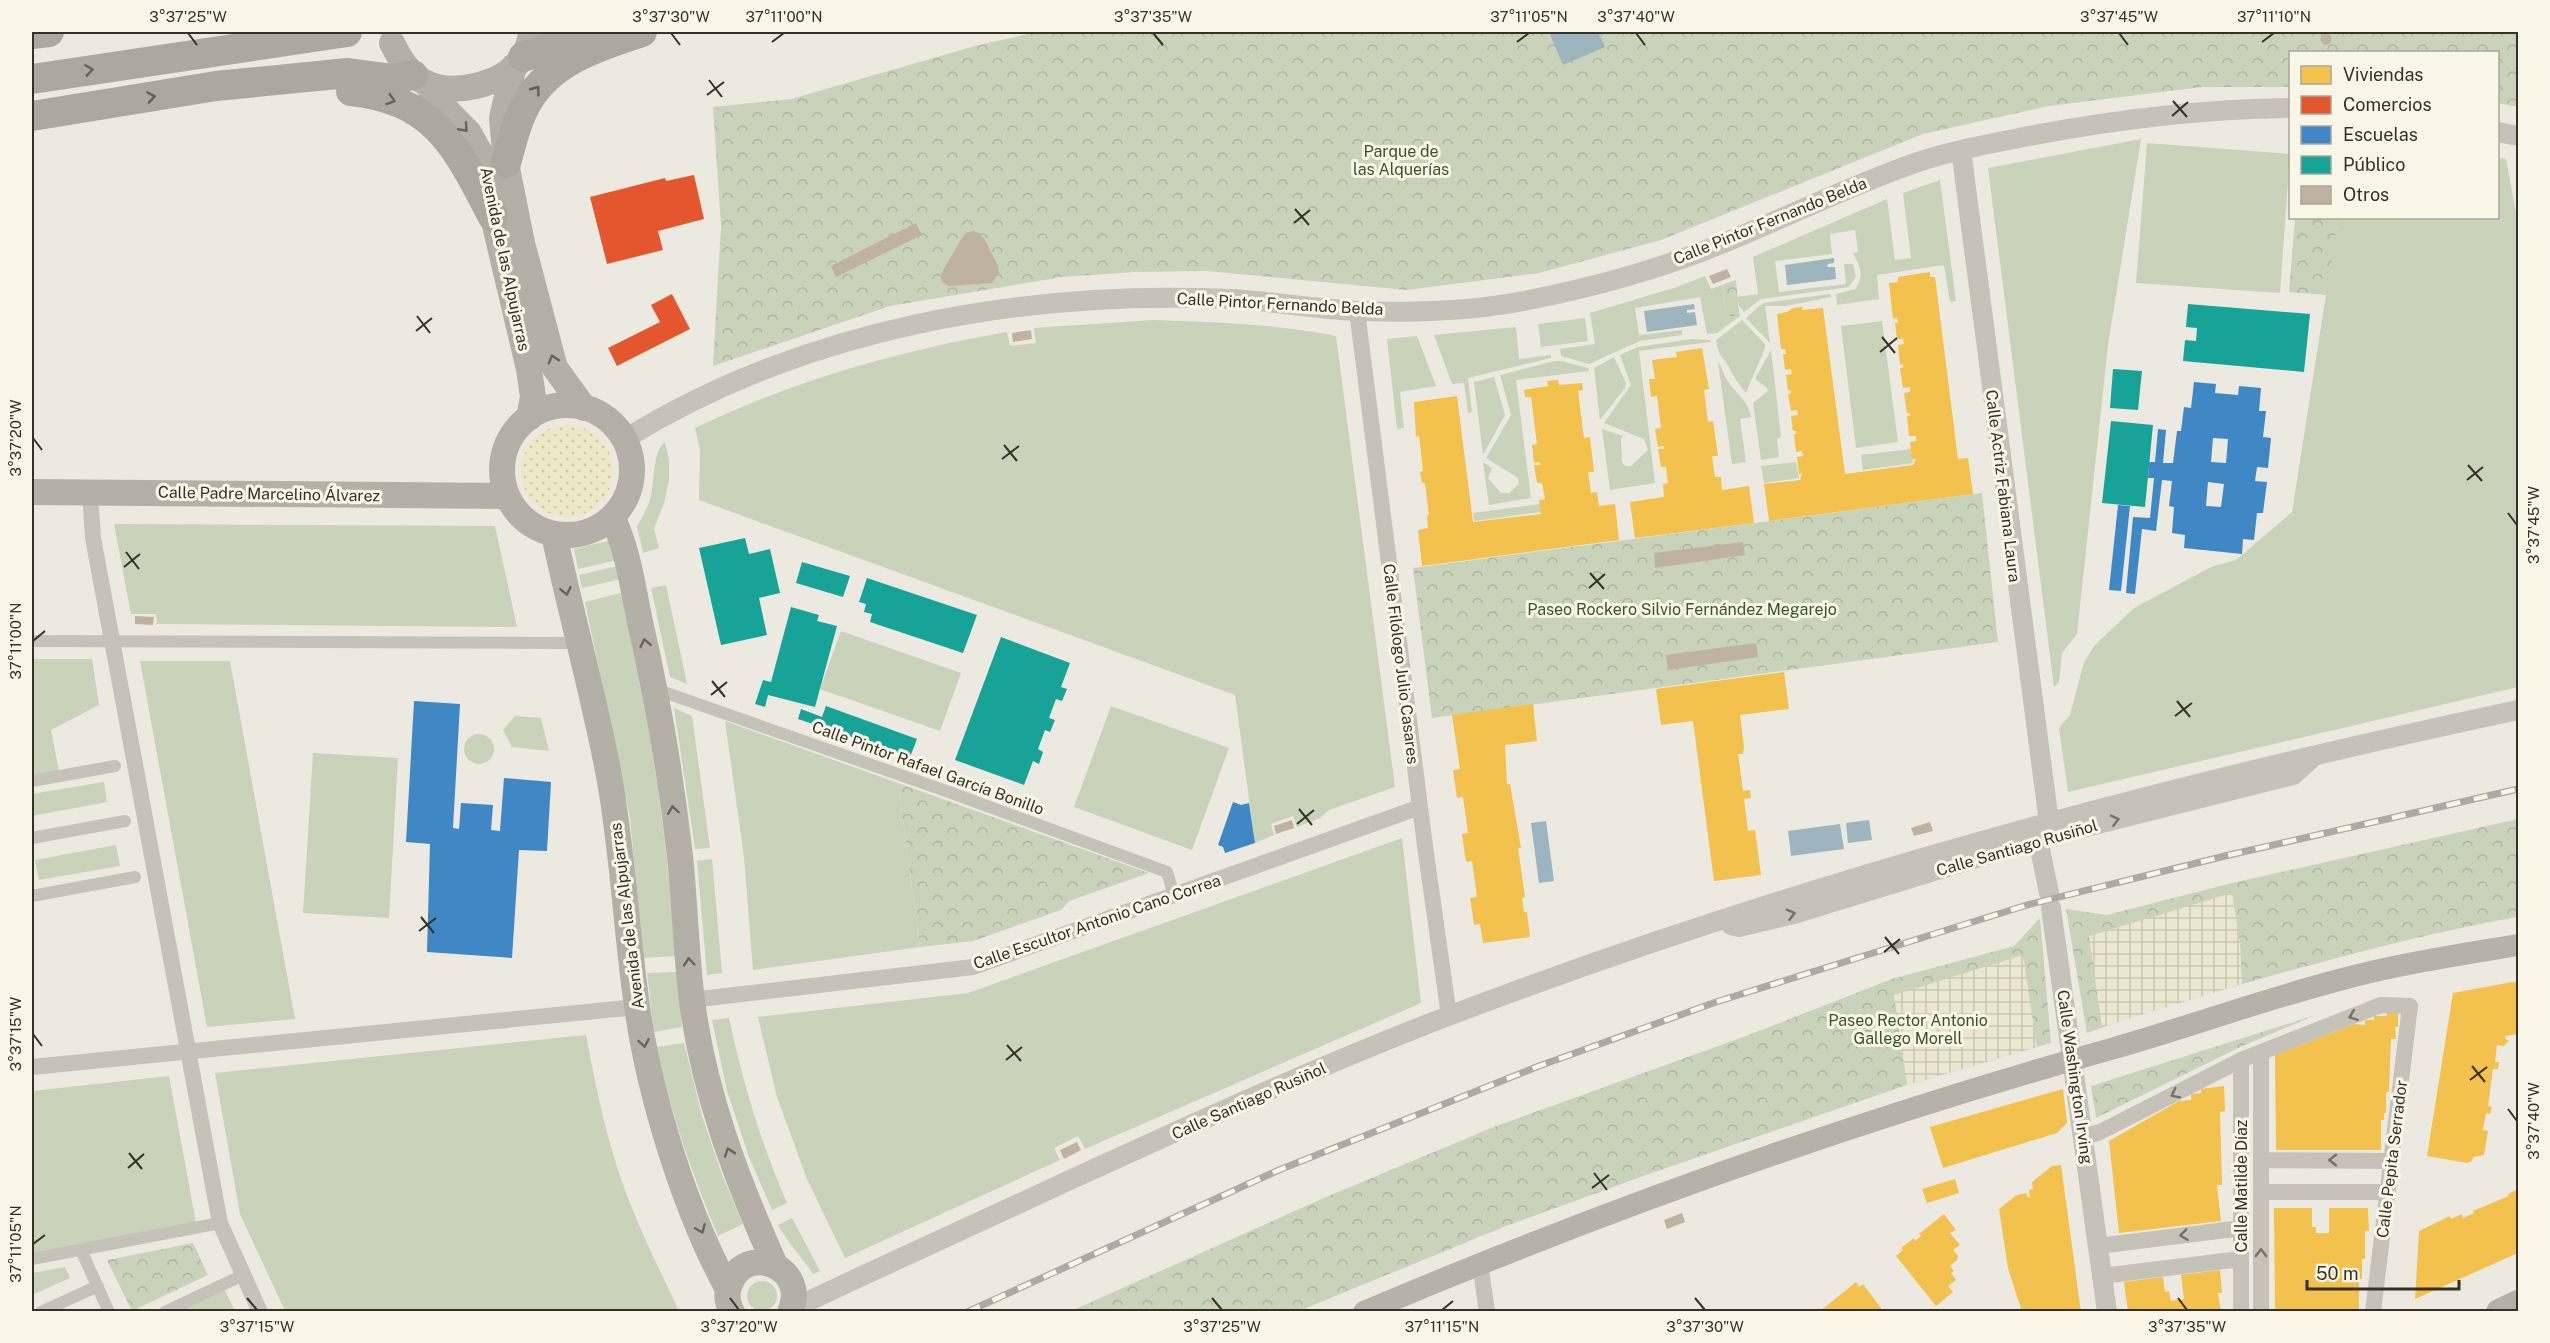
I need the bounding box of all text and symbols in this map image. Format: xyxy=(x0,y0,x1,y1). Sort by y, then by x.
text: 3°37'25"W xyxy=(149,8,227,25)
text: 3°37'30"W xyxy=(632,8,710,25)
text: 37°11'00"N xyxy=(745,8,823,25)
text: 3°37'35"W xyxy=(1114,8,1192,25)
text: 37°11'05"N xyxy=(1490,8,1568,25)
text: 3°37'40"W xyxy=(1597,8,1675,25)
text: 3°37'45"W xyxy=(2080,8,2158,25)
text: 37°11'10"N xyxy=(2237,8,2311,25)
legend xyxy=(2289,51,2499,219)
text: Viviendas xyxy=(2343,64,2423,85)
one-way arrow xyxy=(85,65,94,77)
one-way arrow xyxy=(529,86,540,97)
one-way arrow xyxy=(147,91,156,103)
one-way arrow xyxy=(385,93,395,106)
text: Comercios xyxy=(2343,94,2432,115)
one-way arrow xyxy=(456,122,467,133)
text: Escuelas xyxy=(2343,124,2418,145)
park label: Parque de las Alquerías xyxy=(1353,142,1449,179)
text: Público xyxy=(2343,154,2405,175)
street label: Avenida de las Alpujarras xyxy=(476,165,534,353)
street label: Calle Pintor Fernando Belda xyxy=(1671,173,1869,269)
text: Otros xyxy=(2343,184,2389,205)
street label: Calle Pintor Fernando Belda xyxy=(1176,289,1384,319)
one-way arrow xyxy=(548,354,560,365)
street label: Calle Actriz Fabiana Laura xyxy=(1982,389,2024,583)
text: 3°37'20"W xyxy=(7,399,24,477)
street label: Calle Padre Marcelino Álvarez xyxy=(158,482,381,505)
text: 3°37'45"W xyxy=(2525,486,2542,564)
street label: Calle Filólogo Julio Casares xyxy=(1379,563,1423,765)
one-way arrow xyxy=(559,586,572,596)
park label: Paseo Rockero Silvio Fernández Megarejo xyxy=(1527,600,1837,619)
text: 37°11'00"N xyxy=(7,602,24,680)
one-way arrow xyxy=(639,639,652,649)
street label: Calle Pintor Rafael García Bonillo xyxy=(809,717,1047,819)
one-way arrow xyxy=(668,805,680,815)
one-way arrow xyxy=(2110,815,2120,827)
street label: Calle Santiago Rusiñol xyxy=(1934,816,2100,880)
street label: Avenida de las Alpujarras xyxy=(606,822,648,1010)
street label: Calle Escultor Antonio Cano Correa xyxy=(971,871,1223,973)
one-way arrow xyxy=(1785,909,1796,921)
one-way arrow xyxy=(683,958,696,967)
street label: Calle Washington Irving xyxy=(2053,989,2097,1165)
text: 3°37'15"W xyxy=(7,997,24,1071)
one-way arrow xyxy=(2349,1009,2360,1021)
park label: Paseo Rector Antonio Gallego Morell xyxy=(1828,1011,1988,1048)
one-way arrow xyxy=(637,1038,649,1048)
street label: Calle Santiago Rusiñol xyxy=(1169,1058,1329,1144)
street label: Calle Pepita Serrador xyxy=(2373,1079,2411,1239)
text: 3°37'40"W xyxy=(2525,1082,2542,1160)
one-way arrow xyxy=(2171,1087,2181,1098)
street label: Calle Matilde Díaz xyxy=(2232,1119,2251,1252)
one-way arrow xyxy=(723,1148,736,1158)
one-way arrow xyxy=(2329,1154,2338,1166)
text: 37°11'05"N xyxy=(7,1205,24,1283)
one-way arrow xyxy=(694,1223,706,1234)
one-way arrow xyxy=(2179,1228,2188,1241)
one-way arrow xyxy=(2255,1249,2267,1258)
scale bar xyxy=(2307,1253,2458,1291)
text: 50 m xyxy=(2316,1263,2359,1284)
text: 3°37'15"W xyxy=(220,1318,294,1335)
text: 3°37'20"W xyxy=(700,1318,778,1335)
text: 3°37'25"W xyxy=(1183,1318,1261,1335)
text: 37°11'15"N xyxy=(1405,1318,1479,1335)
text: 3°37'30"W xyxy=(1666,1318,1744,1335)
text: 3°37'35"W xyxy=(2148,1318,2226,1335)

